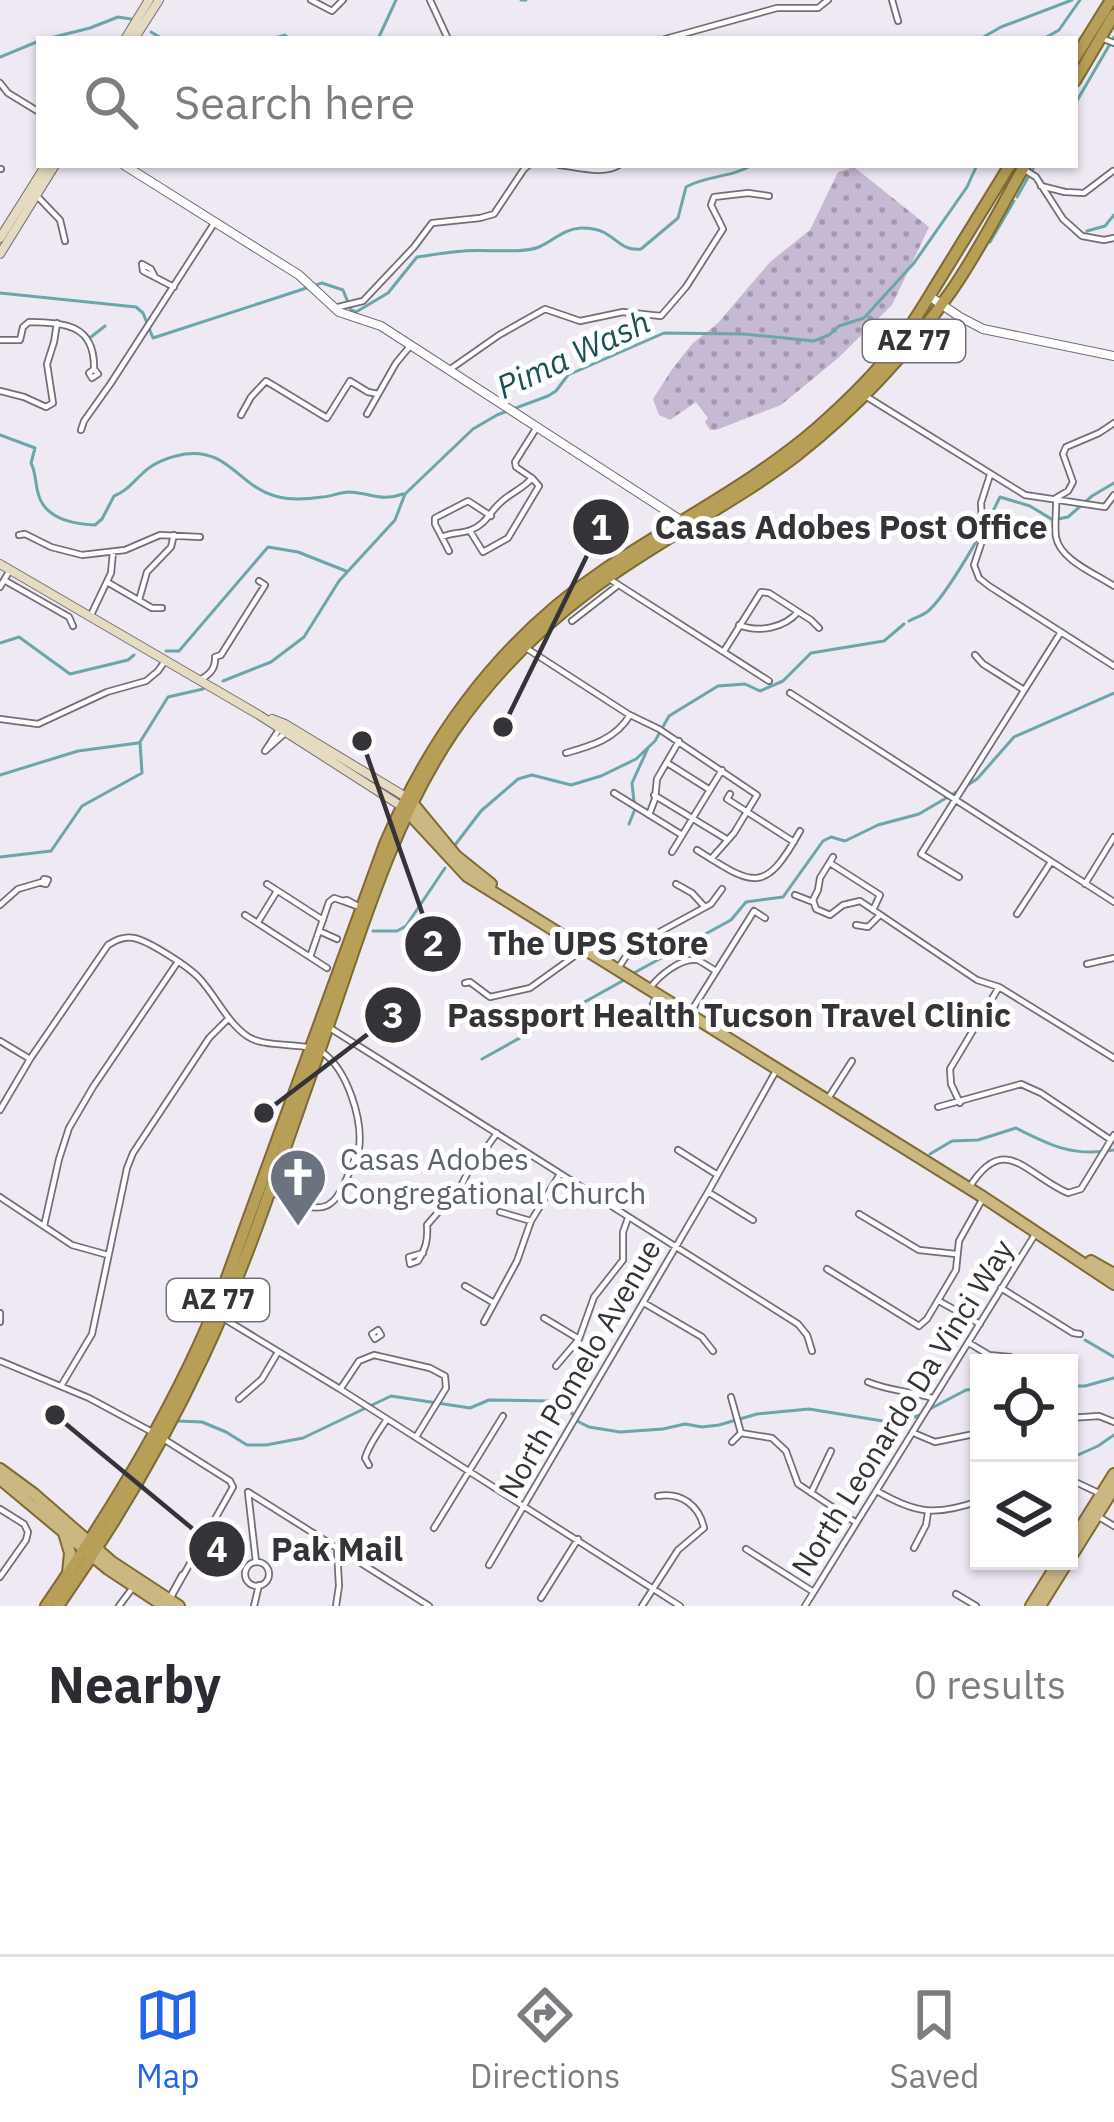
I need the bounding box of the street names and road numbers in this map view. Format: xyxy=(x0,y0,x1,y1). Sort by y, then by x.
road number: AZ 77 xyxy=(863,320,965,362)
street label: North Pomelo Avenue xyxy=(489,1232,669,1505)
street label: North Leonardo Da Vinci Way xyxy=(782,1232,1022,1583)
road number: AZ 77 xyxy=(167,1279,269,1321)

